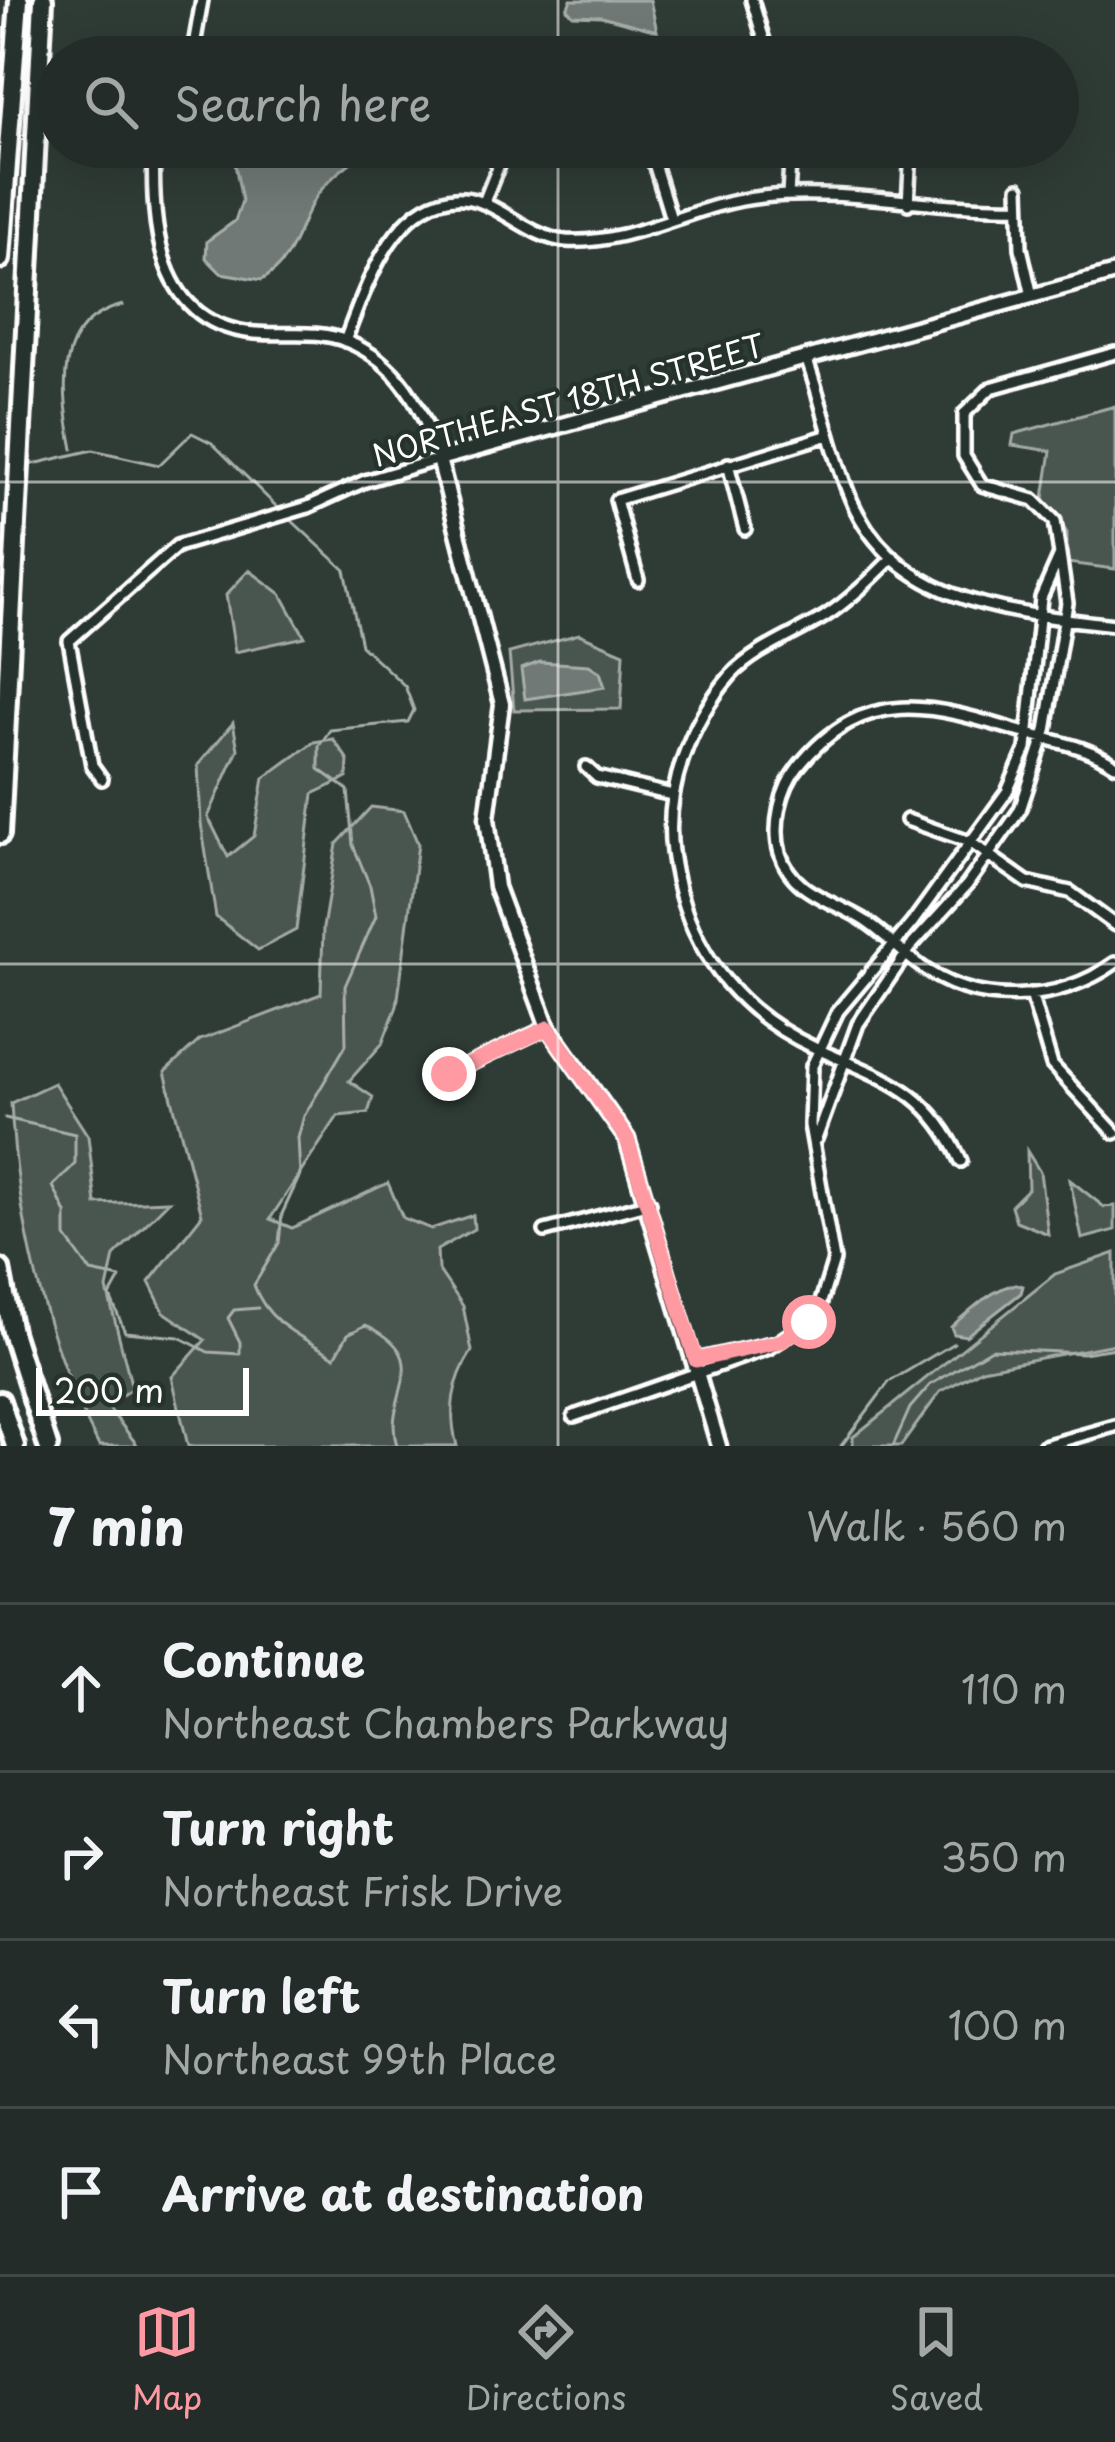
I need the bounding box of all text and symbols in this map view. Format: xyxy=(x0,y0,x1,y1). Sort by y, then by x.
search box xyxy=(36,36,1079,168)
text: Search here xyxy=(174,68,431,136)
icon: search xyxy=(78,69,144,135)
street label: NORTHEAST 18TH STREET xyxy=(367,321,770,477)
route end xyxy=(422,1047,476,1101)
route start xyxy=(782,1295,836,1349)
scale bar xyxy=(36,1362,249,1415)
text: 200 m xyxy=(54,1364,164,1414)
text: 7 min xyxy=(48,1486,185,1563)
text: Walk · 560 m xyxy=(806,1495,1067,1554)
text: Continue xyxy=(162,1624,365,1692)
icon: ahead xyxy=(48,1655,114,1721)
text: 110 m xyxy=(961,1658,1067,1717)
text: Northeast Chambers Parkway xyxy=(162,1692,729,1751)
text: Turn right xyxy=(162,1792,394,1860)
icon: right xyxy=(48,1823,114,1889)
text: 350 m xyxy=(940,1826,1067,1885)
text: Northeast Frisk Drive xyxy=(162,1860,563,1919)
text: Turn left xyxy=(162,1960,361,2028)
icon: left xyxy=(48,1991,114,2057)
text: 100 m xyxy=(948,1994,1067,2053)
text: Northeast 99th Place xyxy=(162,2028,557,2087)
text: Arrive at destination xyxy=(162,2158,645,2226)
icon: arrive xyxy=(48,2159,114,2225)
tab: Map xyxy=(132,2299,202,2421)
tab: Directions xyxy=(466,2299,626,2421)
tab: Saved xyxy=(890,2299,983,2421)

